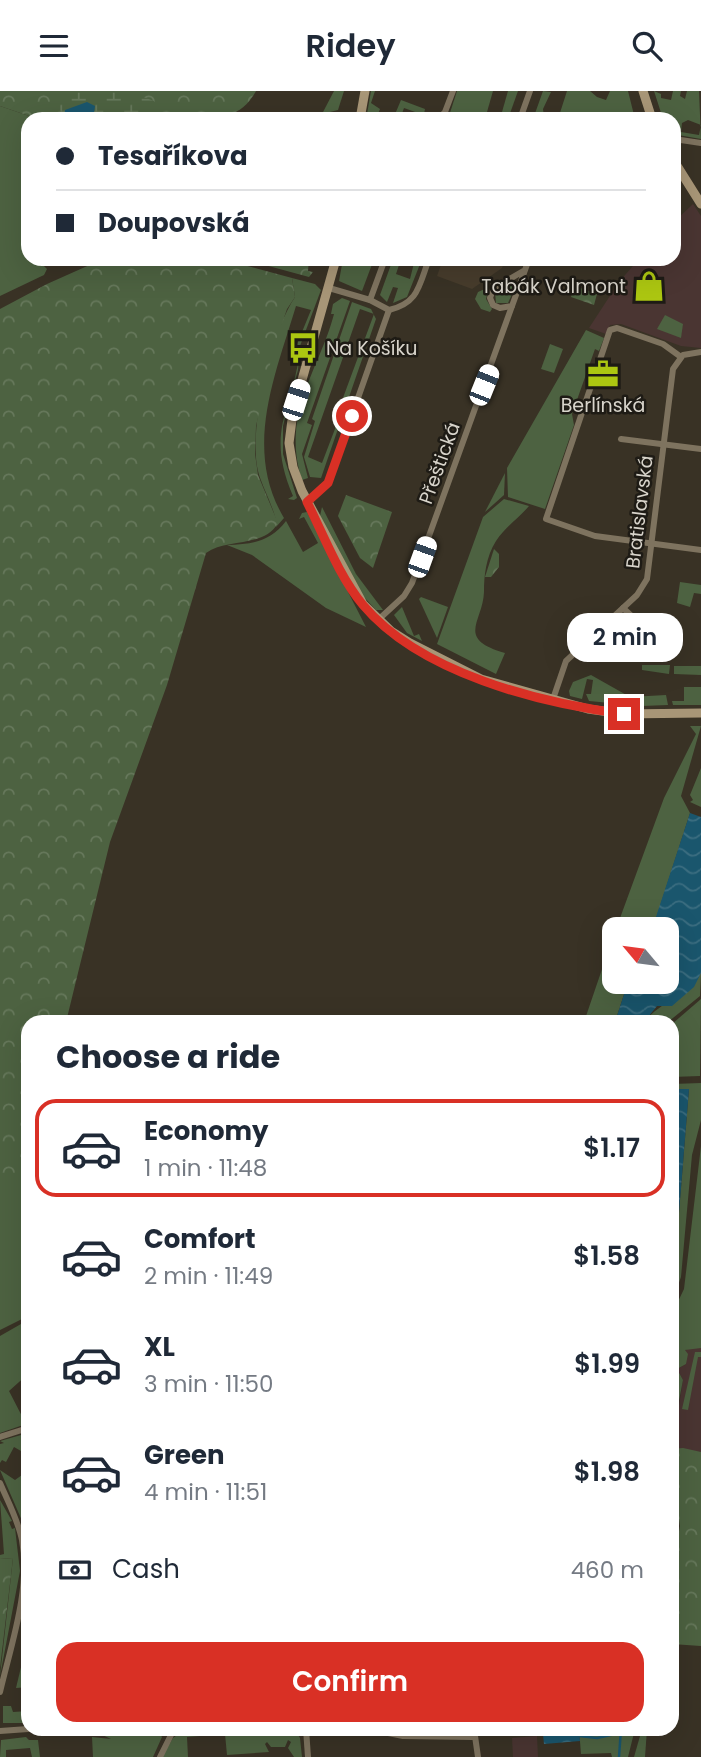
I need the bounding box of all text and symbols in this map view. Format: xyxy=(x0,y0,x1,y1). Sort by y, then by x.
text: Ridey xyxy=(305,23,396,68)
icon: menu xyxy=(35,27,73,65)
icon: search xyxy=(628,27,666,65)
text: Tesaříkova xyxy=(98,138,248,174)
text: Doupovská xyxy=(98,205,250,241)
shop icon: Tabák Valmont xyxy=(632,269,666,303)
place label: Tabák Valmont xyxy=(481,273,626,300)
bus stop icon: Na Košíku xyxy=(286,331,320,365)
place label: Na Košíku xyxy=(326,335,417,362)
office icon: Berlínská xyxy=(586,357,620,391)
car xyxy=(467,362,502,408)
car xyxy=(280,377,313,423)
place label: Berlínská xyxy=(561,392,645,419)
route start xyxy=(336,400,368,432)
street label: Přeštická xyxy=(412,418,467,508)
street label: Bratislavská xyxy=(619,454,660,570)
car xyxy=(405,534,440,580)
callout: 2 min xyxy=(566,613,682,661)
text: 2 min xyxy=(593,621,657,653)
route end xyxy=(608,698,640,730)
north arrow xyxy=(602,917,679,994)
map controls xyxy=(602,917,679,994)
text: Choose a ride xyxy=(56,1034,280,1079)
text: Economy xyxy=(144,1113,268,1149)
icon: car xyxy=(60,1117,123,1180)
text: $1.17 xyxy=(583,1130,640,1166)
text: 1 min · 11:48 xyxy=(144,1152,267,1184)
text: Comfort xyxy=(144,1221,256,1257)
icon: car xyxy=(60,1225,123,1288)
text: $1.58 xyxy=(573,1238,640,1274)
text: 2 min · 11:49 xyxy=(144,1260,273,1292)
text: XL xyxy=(144,1329,175,1365)
icon: car xyxy=(60,1333,123,1396)
text: $1.99 xyxy=(574,1346,640,1382)
text: 3 min · 11:50 xyxy=(144,1368,273,1400)
text: Green xyxy=(144,1437,225,1473)
icon: car xyxy=(60,1441,123,1504)
text: $1.98 xyxy=(574,1454,640,1490)
text: 4 min · 11:51 xyxy=(144,1476,267,1508)
icon: cash xyxy=(56,1551,94,1589)
text: Cash xyxy=(112,1551,180,1587)
text: 460 m xyxy=(571,1554,644,1586)
button: Confirm xyxy=(56,1642,644,1722)

